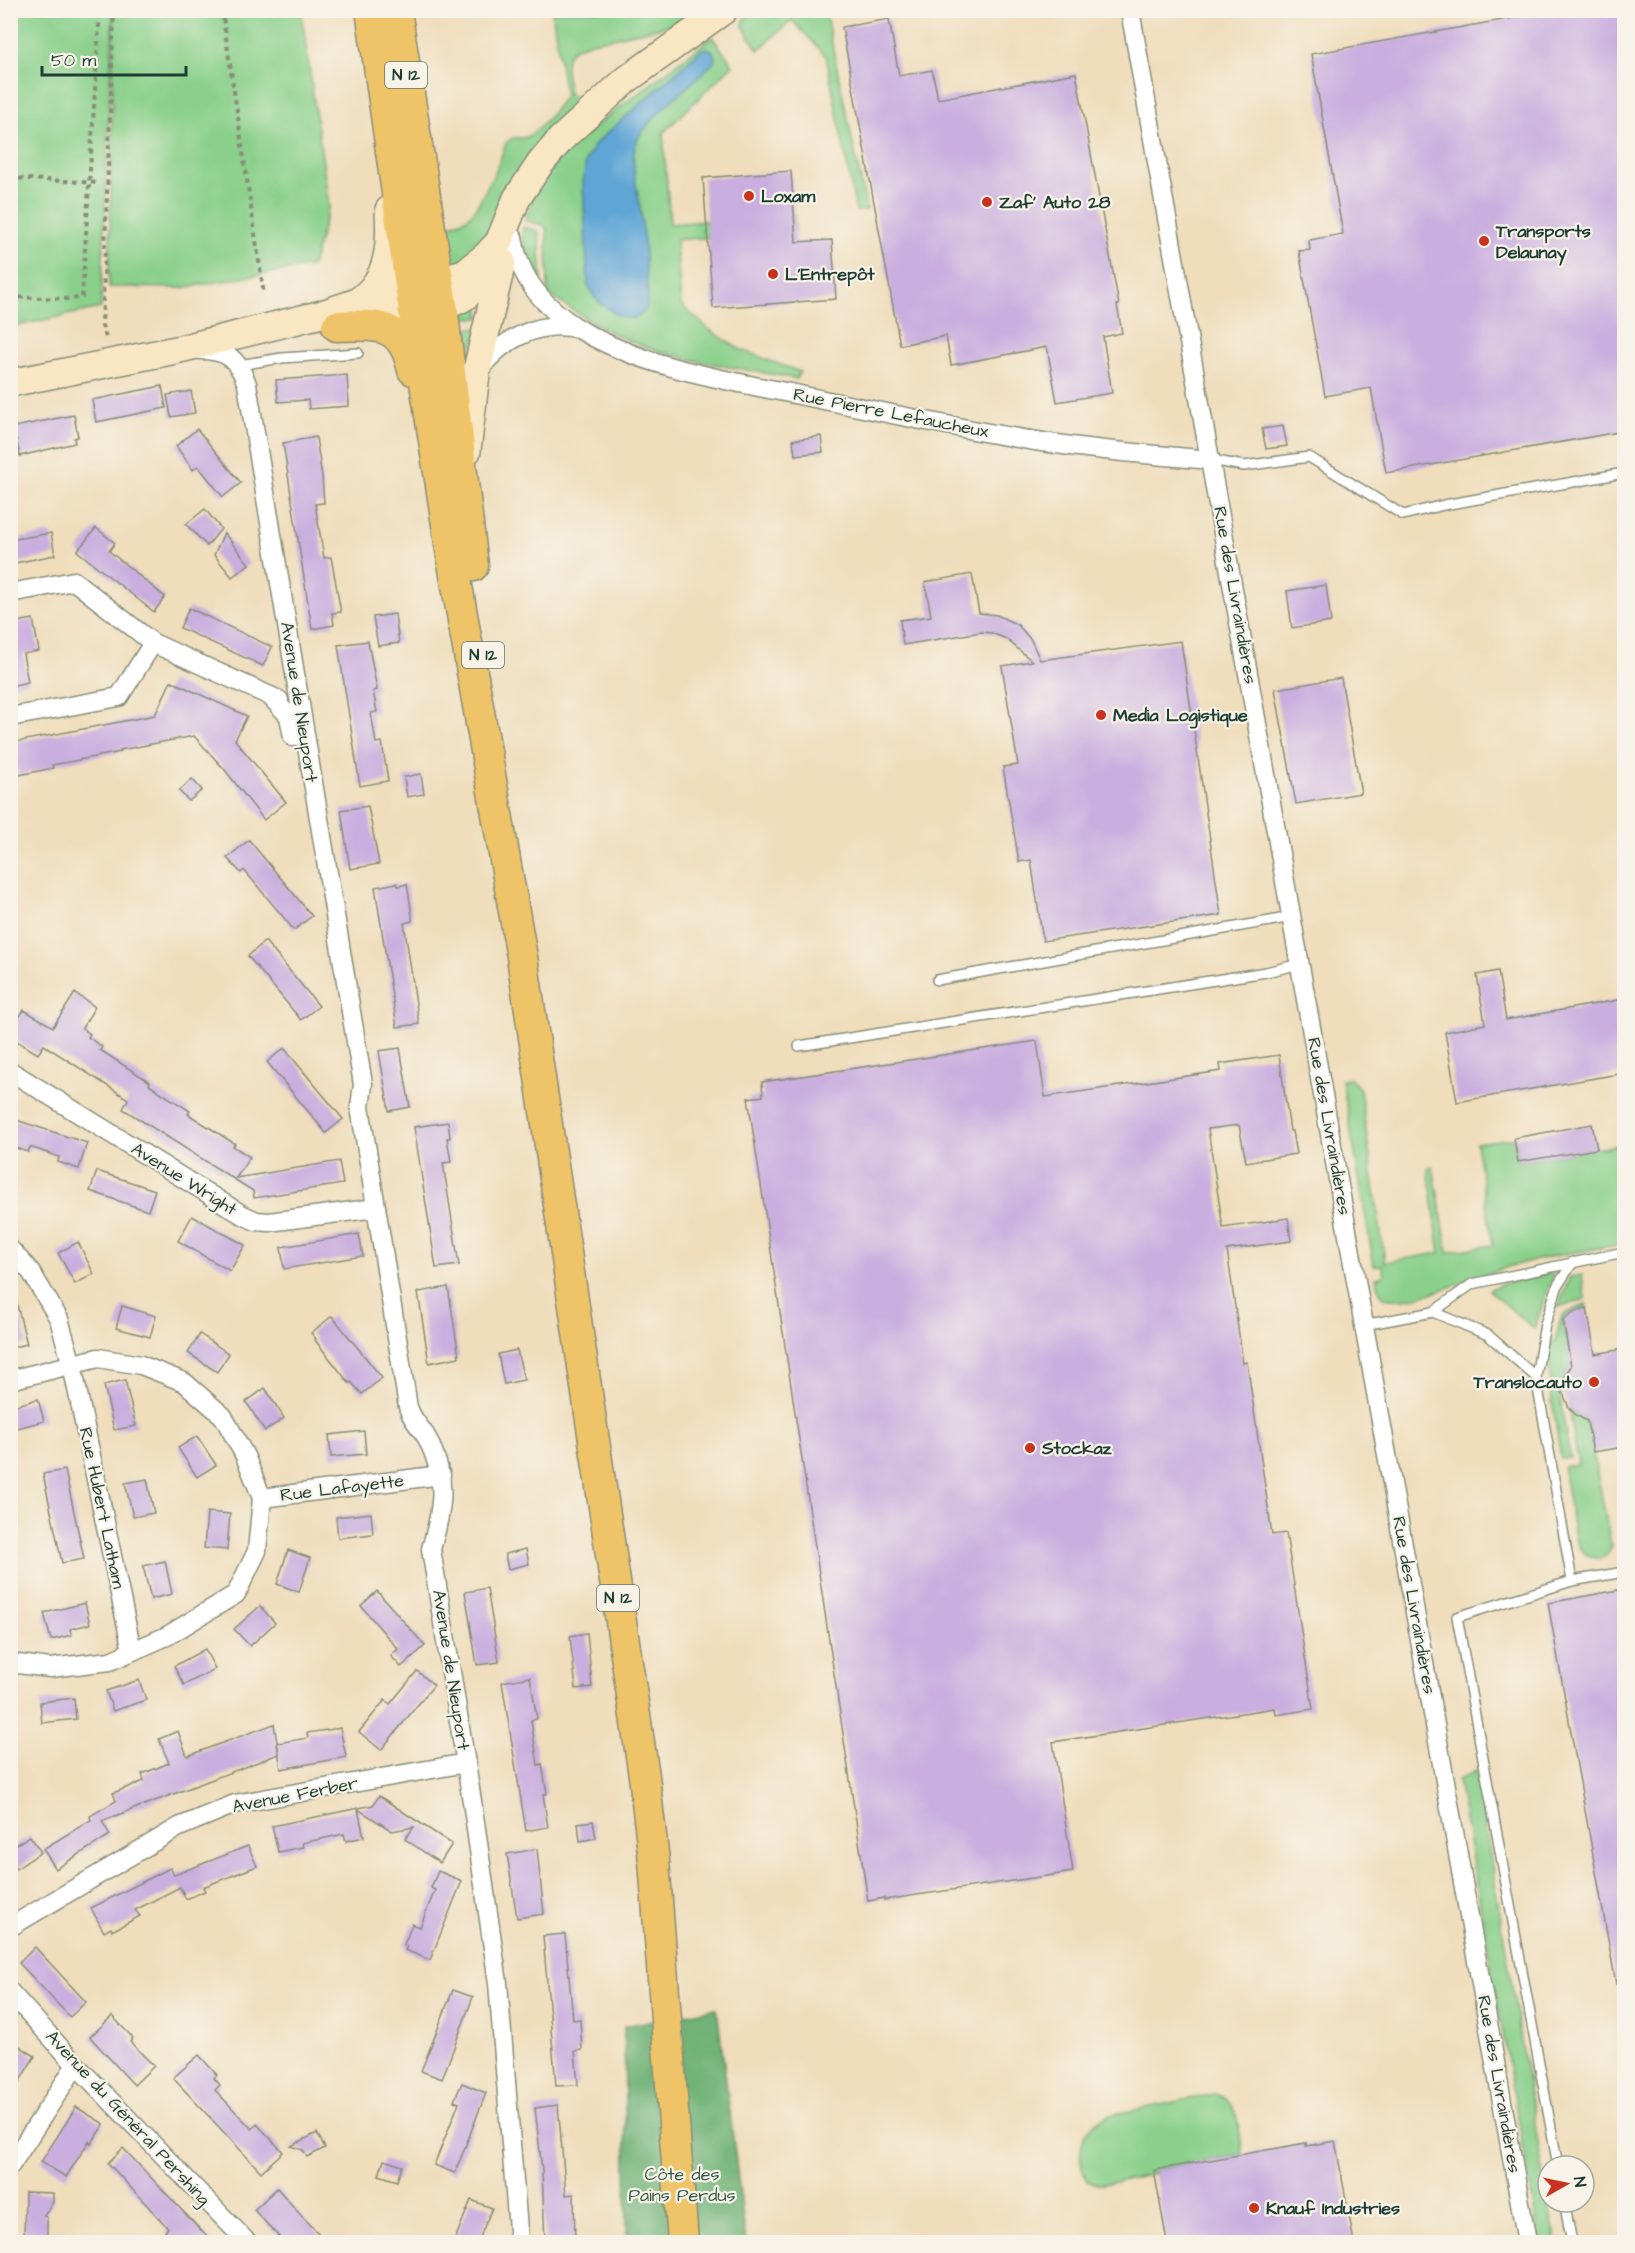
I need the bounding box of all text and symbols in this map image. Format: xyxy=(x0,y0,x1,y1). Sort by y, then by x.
scale bar xyxy=(42,39,186,77)
text: 50 m xyxy=(51,48,96,73)
road number: N 12 xyxy=(385,62,427,88)
place label: Loxam xyxy=(761,184,816,209)
marker: Loxam xyxy=(742,189,756,203)
place label: Zaf' Auto 28 xyxy=(999,190,1111,215)
marker: Zaf' Auto 28 xyxy=(980,195,994,209)
place label: Transports Delaunay xyxy=(1495,219,1591,266)
marker: Transports Delaunay xyxy=(1477,234,1491,248)
place label: L'Entrepôt xyxy=(785,262,875,287)
marker: L'Entrepôt xyxy=(766,267,780,281)
street label: Rue Pierre Lefaucheux xyxy=(791,382,991,444)
street label: Rue des Livraindières xyxy=(1207,504,1263,686)
street label: Avenue de Nieuport xyxy=(274,620,324,785)
road number: N 12 xyxy=(462,642,504,668)
place label: Media Logistique xyxy=(1113,703,1248,729)
marker: Media Logistique xyxy=(1094,708,1108,722)
street label: Rue des Livraindières xyxy=(1301,1035,1357,1217)
street label: Avenue Wright xyxy=(126,1136,242,1223)
place label: Translocauto xyxy=(1473,1370,1583,1395)
marker: Translocauto xyxy=(1587,1375,1601,1389)
street label: Rue Hubert Latham xyxy=(73,1425,131,1591)
place label: Stockaz xyxy=(1041,1436,1113,1461)
marker: Stockaz xyxy=(1023,1441,1037,1455)
street label: Rue Lafayette xyxy=(279,1468,406,1509)
street label: Rue des Livraindières xyxy=(1386,1514,1442,1696)
road number: N 12 xyxy=(597,1585,639,1611)
street label: Avenue de Nieuport xyxy=(426,1588,476,1753)
street label: Avenue Ferber xyxy=(230,1771,360,1819)
street label: Rue des Livraindières xyxy=(1471,1993,1527,2175)
street label: Avenue du Général Pershing xyxy=(39,2025,216,2212)
north arrow xyxy=(1536,2154,1596,2214)
park label: Côte des Pains Perdus xyxy=(628,2162,736,2208)
text: N xyxy=(1568,2175,1591,2188)
place label: Knauf Industries xyxy=(1266,2196,1400,2221)
marker: Knauf Industries xyxy=(1247,2201,1261,2215)

